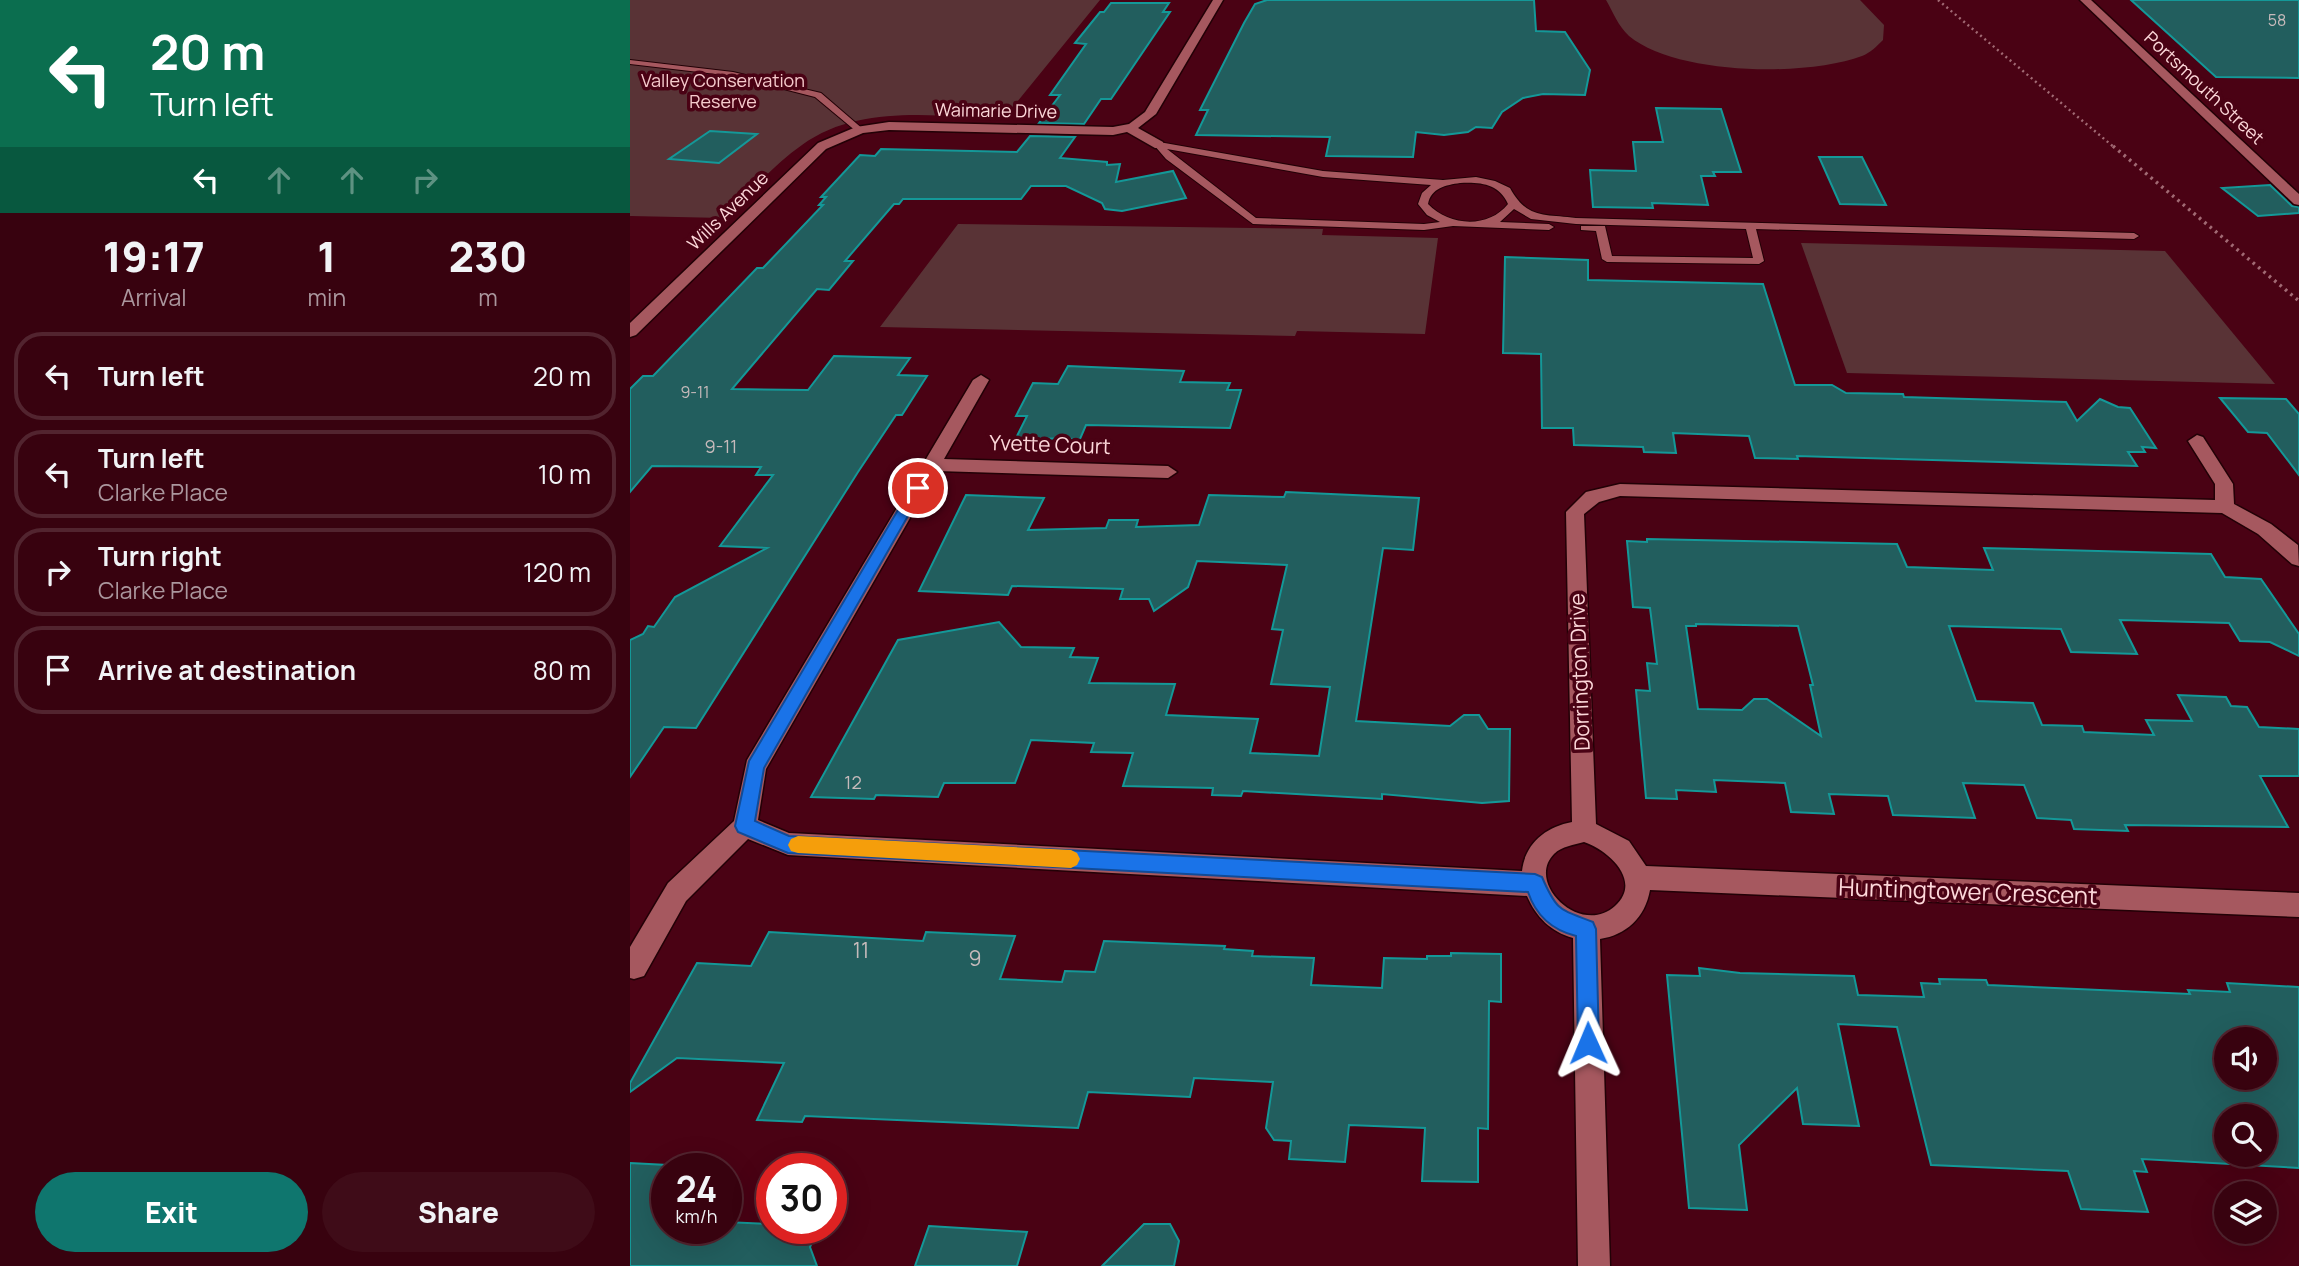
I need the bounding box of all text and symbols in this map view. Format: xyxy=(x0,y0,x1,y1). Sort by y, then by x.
house number: 58 xyxy=(2268,9,2286,31)
text: 20 m xyxy=(150,18,265,85)
street label: Portsmouth Street xyxy=(2140,25,2270,149)
icon: left xyxy=(35,28,126,119)
park label: Valley Conservation Reserve xyxy=(641,68,805,113)
text: Turn left xyxy=(150,82,274,126)
street label: Waimarie Drive xyxy=(935,97,1057,123)
icon: left xyxy=(187,161,225,199)
icon: ahead xyxy=(260,161,298,199)
icon: ahead xyxy=(333,161,371,199)
icon: right xyxy=(406,161,444,199)
street label: Wills Avenue xyxy=(682,166,773,255)
text: 19:17 xyxy=(103,227,205,285)
text: 1 xyxy=(317,227,336,285)
text: 230 xyxy=(449,227,527,285)
text: Arrival xyxy=(121,281,187,313)
text: min xyxy=(308,281,346,313)
text: m xyxy=(478,281,498,313)
icon: left xyxy=(39,357,77,395)
text: Turn left xyxy=(98,358,205,394)
text: 20 m xyxy=(533,358,591,394)
house number: 9-11 xyxy=(680,381,710,403)
street label: Yvette Court xyxy=(989,428,1111,460)
house number: 9-11 xyxy=(705,434,737,458)
text: Turn left xyxy=(98,440,205,476)
icon: left xyxy=(39,455,77,493)
text: 10 m xyxy=(538,456,591,492)
pin xyxy=(888,458,948,518)
icon: arrive xyxy=(899,469,937,507)
text: Clarke Place xyxy=(98,476,228,508)
text: Turn right xyxy=(98,538,222,574)
icon: right xyxy=(39,553,77,591)
text: 120 m xyxy=(523,554,591,590)
text: Clarke Place xyxy=(98,574,228,606)
street label: Dorrington Drive xyxy=(1562,593,1596,751)
icon: arrive xyxy=(39,651,77,689)
text: Arrive at destination xyxy=(98,652,356,688)
text: 80 m xyxy=(533,652,591,688)
house number: 12 xyxy=(844,770,862,794)
street label: Huntingtower Crescent xyxy=(1838,869,2098,912)
house number: 11 xyxy=(853,936,869,964)
house number: 9 xyxy=(968,944,982,972)
position arrow xyxy=(1551,1006,1625,1080)
map controls xyxy=(2214,1027,2277,1244)
button: sound xyxy=(2214,1027,2277,1090)
button: search xyxy=(2214,1104,2277,1167)
speed limit sign: 30 xyxy=(756,1153,847,1244)
text: 24 xyxy=(676,1165,717,1213)
button: Exit xyxy=(35,1172,308,1252)
button: Share xyxy=(322,1172,595,1252)
button: layers xyxy=(2214,1181,2277,1244)
text: km/h xyxy=(676,1204,717,1228)

